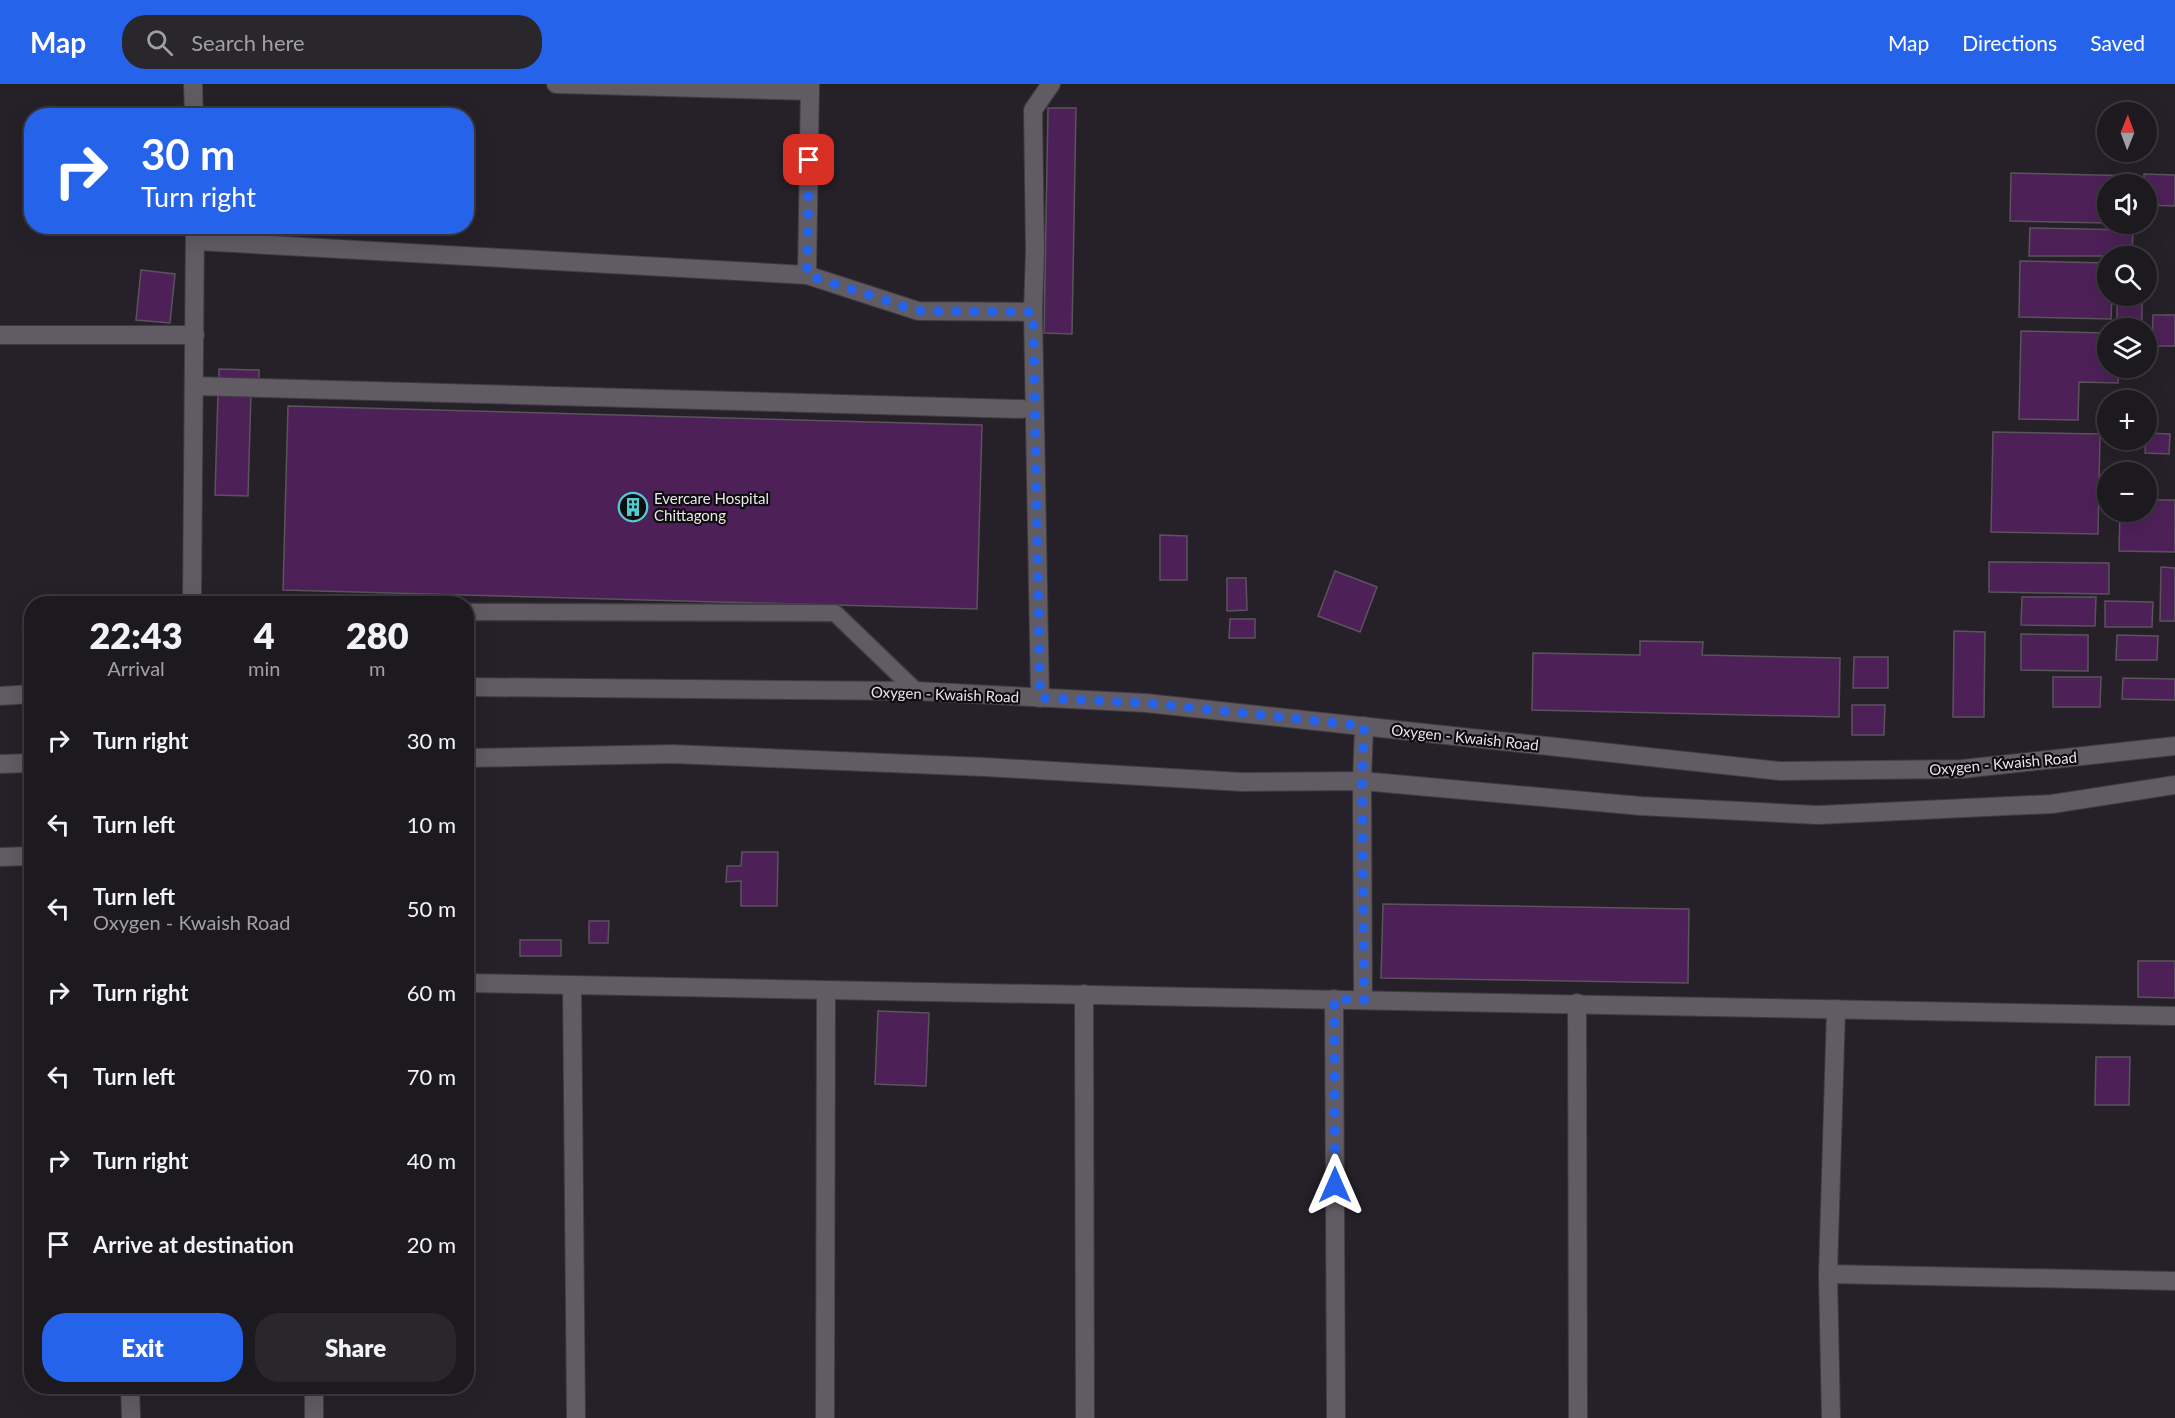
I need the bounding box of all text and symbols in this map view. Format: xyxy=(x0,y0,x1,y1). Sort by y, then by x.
search box xyxy=(122,15,542,69)
text: Map xyxy=(30,25,86,59)
icon: search xyxy=(143,26,176,59)
text: Search here xyxy=(191,29,305,56)
text: Map xyxy=(1888,30,1929,55)
text: Directions xyxy=(1962,30,2057,55)
text: Saved xyxy=(2090,30,2145,55)
north arrow xyxy=(2097,102,2157,162)
map controls xyxy=(2097,102,2157,522)
text: 30 m xyxy=(141,129,235,179)
icon: right xyxy=(42,132,120,210)
pin xyxy=(783,134,834,185)
icon: arrive xyxy=(792,143,825,176)
button: sound xyxy=(2097,174,2157,234)
text: Turn right xyxy=(141,180,256,213)
button: search xyxy=(2097,246,2157,306)
button: layers xyxy=(2097,318,2157,378)
button: + xyxy=(2097,390,2157,450)
button: − xyxy=(2097,462,2157,522)
place label: Evercare Hospital Chittagong xyxy=(654,489,769,524)
building icon: Evercare Hospital Chittagong xyxy=(617,491,649,523)
text: 22:43 xyxy=(89,613,183,657)
text: 4 xyxy=(254,613,275,657)
text: 280 xyxy=(346,613,409,657)
text: Arrival xyxy=(107,656,165,680)
text: min xyxy=(248,656,280,680)
text: m xyxy=(369,656,385,680)
street label: Oxygen - Kwaish Road xyxy=(871,682,1019,706)
street label: Oxygen - Kwaish Road xyxy=(1390,720,1540,754)
icon: right xyxy=(42,724,75,757)
text: Turn right xyxy=(93,727,188,754)
text: 30 m xyxy=(407,727,456,754)
street label: Oxygen - Kwaish Road xyxy=(1928,748,2078,778)
icon: left xyxy=(42,808,75,841)
text: Turn left xyxy=(93,811,175,838)
text: 10 m xyxy=(407,811,456,838)
text: Turn left xyxy=(93,883,175,910)
icon: left xyxy=(42,892,75,925)
text: 50 m xyxy=(407,895,456,922)
text: Oxygen - Kwaish Road xyxy=(93,910,290,934)
icon: right xyxy=(42,976,75,1009)
text: Turn right xyxy=(93,979,188,1006)
text: 60 m xyxy=(407,979,456,1006)
icon: left xyxy=(42,1060,75,1093)
text: Turn left xyxy=(93,1063,175,1090)
text: 70 m xyxy=(407,1063,456,1090)
icon: right xyxy=(42,1144,75,1177)
text: Turn right xyxy=(93,1147,188,1174)
text: 40 m xyxy=(407,1147,456,1174)
position arrow xyxy=(1303,1153,1367,1217)
icon: arrive xyxy=(42,1228,75,1261)
text: Arrive at destination xyxy=(93,1231,294,1258)
text: 20 m xyxy=(407,1231,456,1258)
button: Exit xyxy=(42,1313,243,1382)
button: Share xyxy=(255,1313,456,1382)

